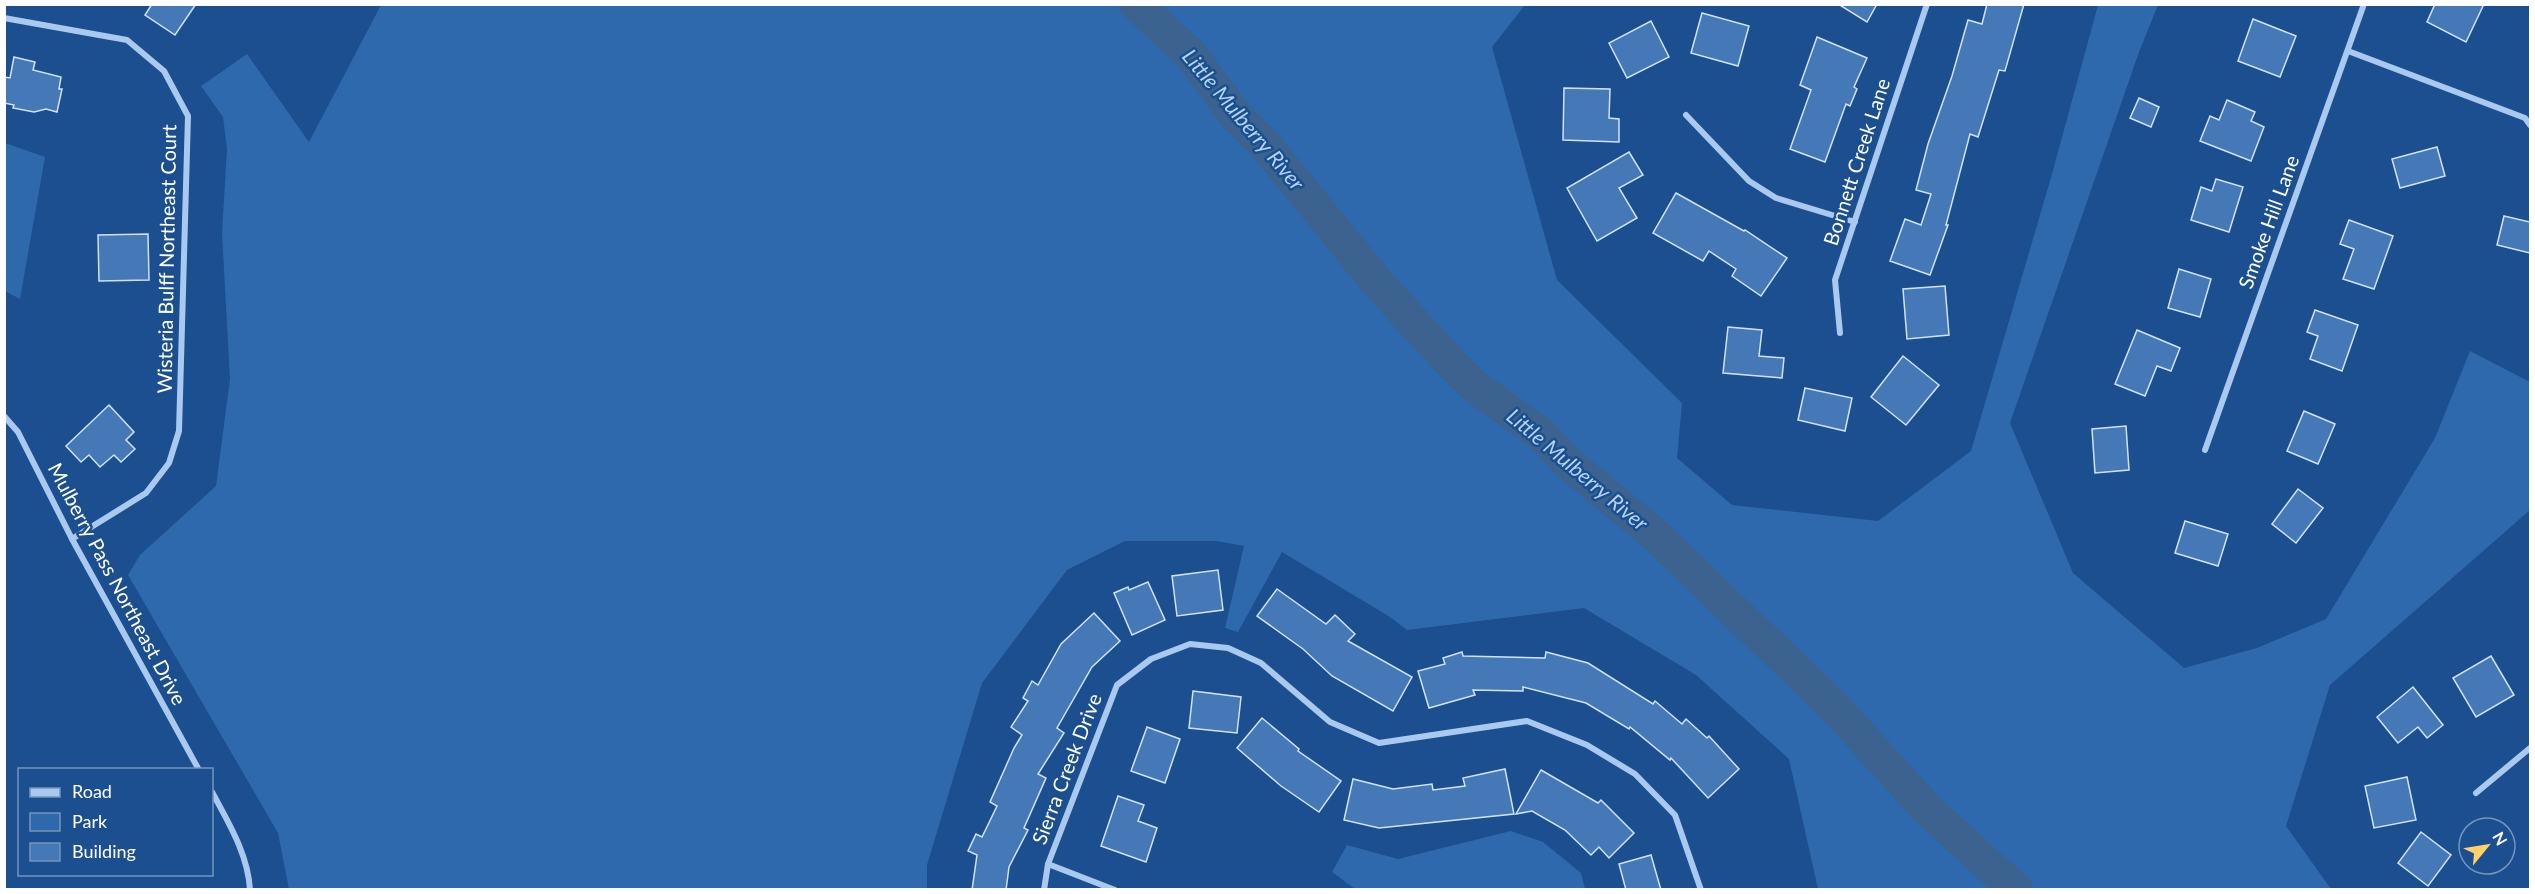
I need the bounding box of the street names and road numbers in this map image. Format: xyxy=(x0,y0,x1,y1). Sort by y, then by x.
street label: Bonnett Creek Lane xyxy=(1818,75,1894,248)
street label: Wisteria Bulff Northeast Court xyxy=(152,124,180,394)
street label: Smoke Hill Lane xyxy=(2233,152,2303,292)
street label: Mulberry Pass Northeast Drive xyxy=(44,458,192,709)
street label: Sierra Creek Drive xyxy=(1026,690,1106,848)

